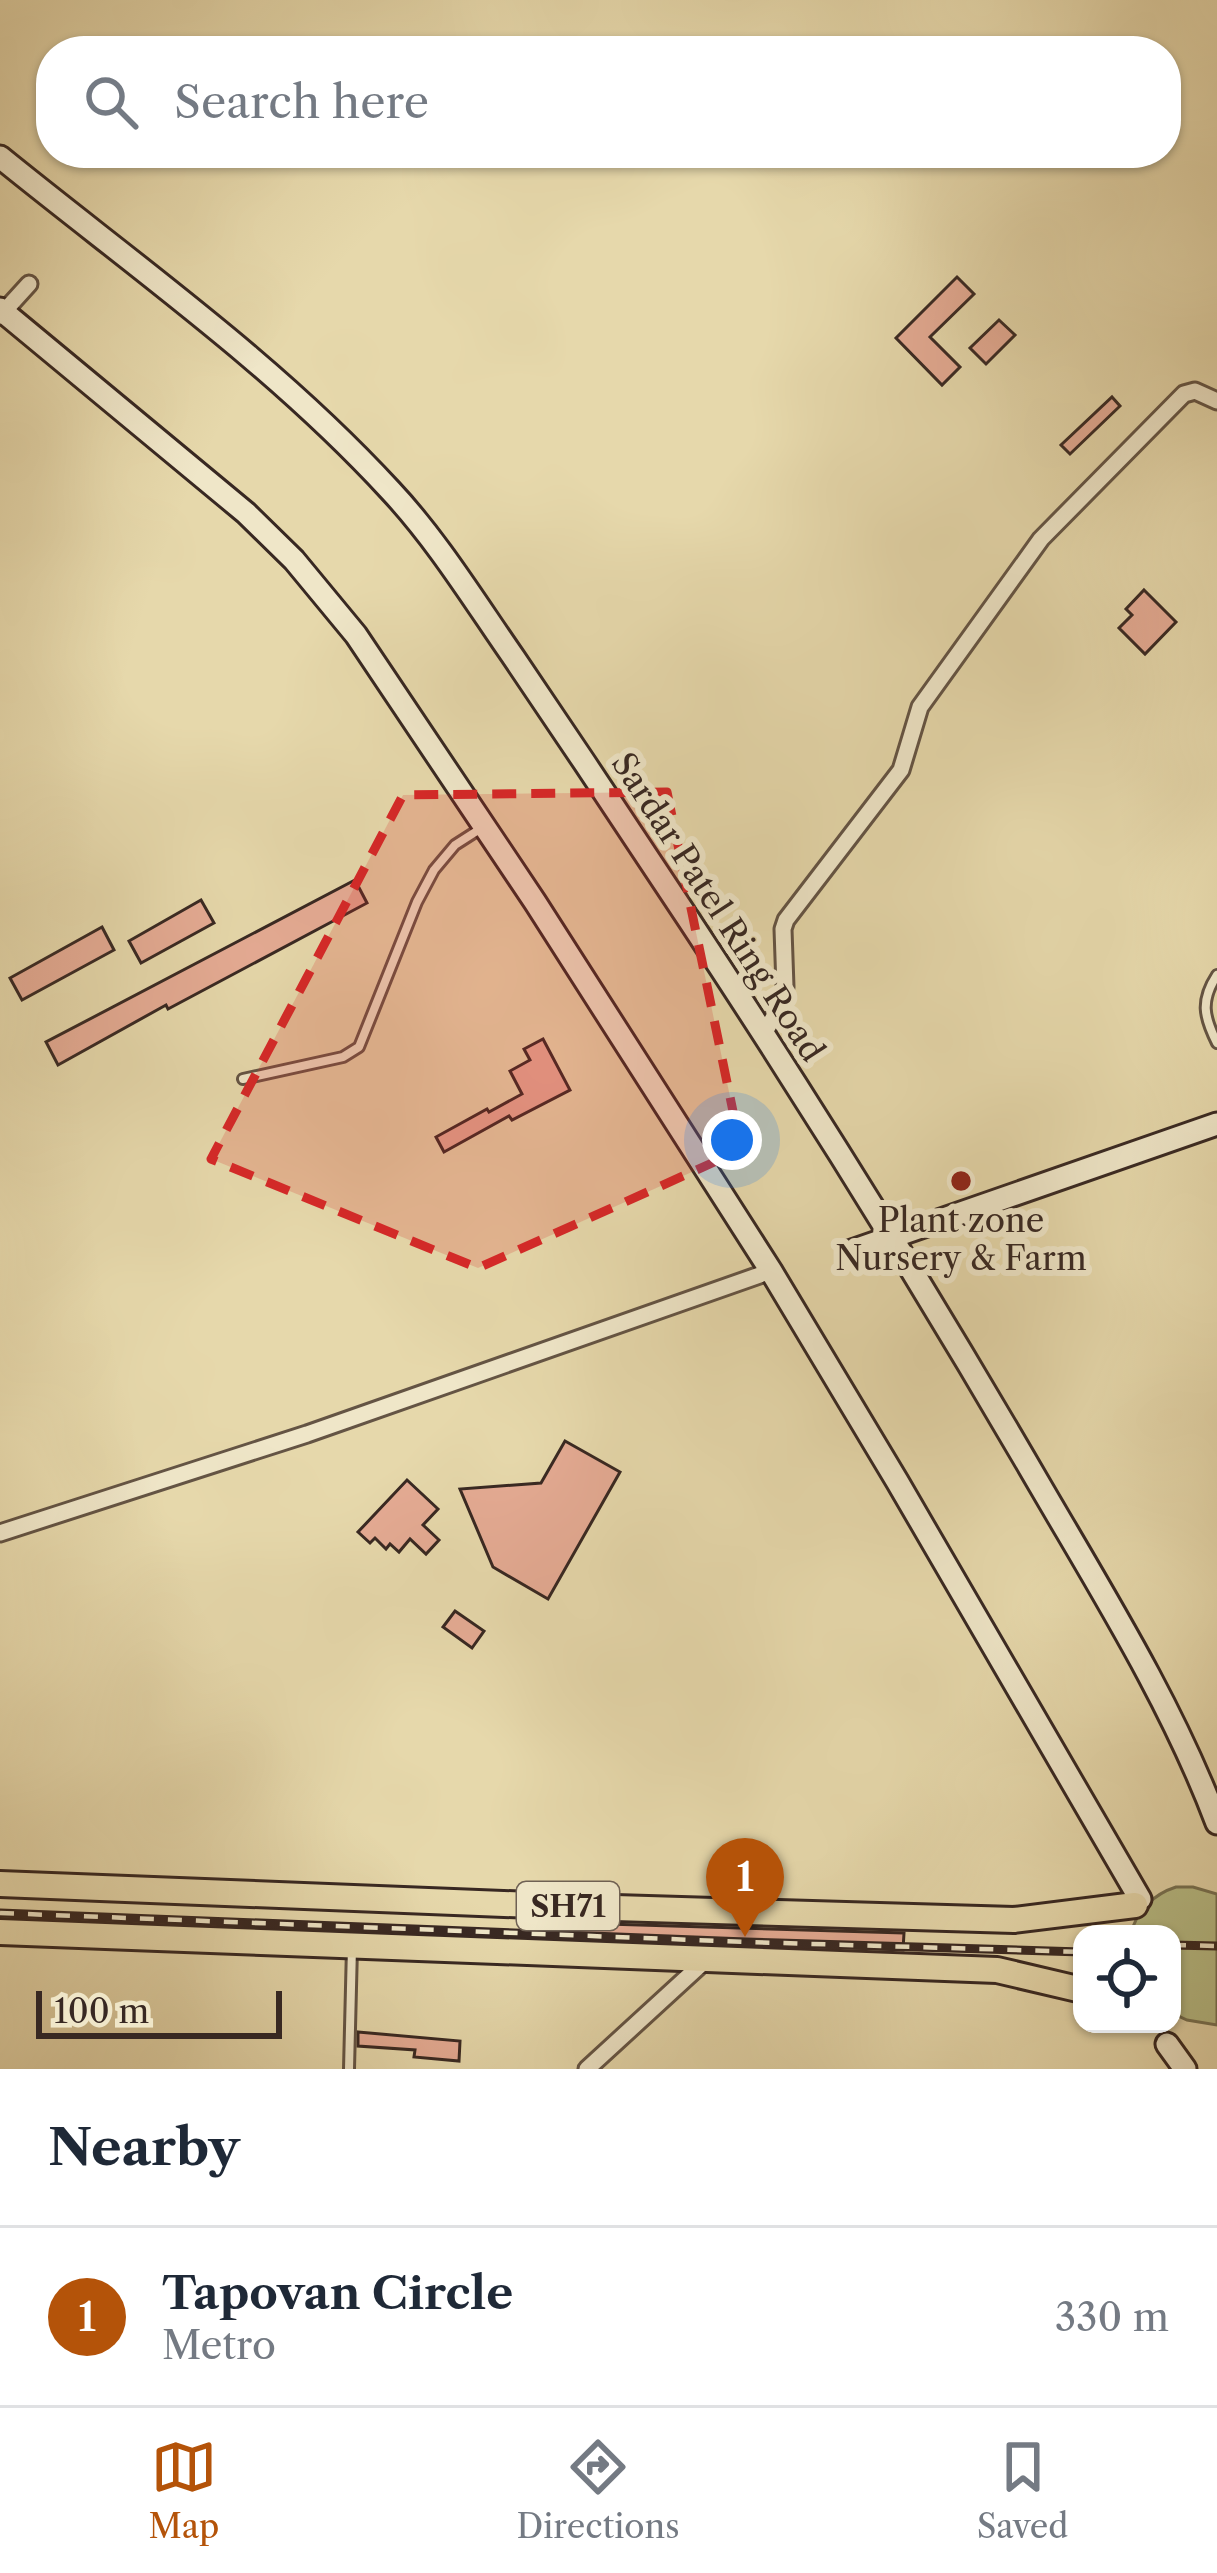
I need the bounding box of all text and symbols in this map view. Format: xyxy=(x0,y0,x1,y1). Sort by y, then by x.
search box xyxy=(36,36,1181,168)
icon: search xyxy=(78,69,144,135)
text: Search here xyxy=(174,74,429,130)
street label: Sardar Patel Ring Road xyxy=(603,745,833,1069)
your location xyxy=(702,1110,762,1170)
marker: Plant zone Nursery & Farm xyxy=(948,1168,974,1194)
place label: Plant zone Nursery & Farm xyxy=(835,1200,1087,1279)
pin: 1 xyxy=(706,1838,784,1937)
road number: SH71 xyxy=(517,1882,619,1930)
map controls xyxy=(1073,1925,1181,2033)
button: locate xyxy=(1073,1925,1181,2033)
scale bar xyxy=(36,1985,282,2038)
text: 100 m xyxy=(54,1991,149,2032)
text: Nearby xyxy=(48,2116,240,2178)
text: Tapovan Circle xyxy=(162,2265,513,2321)
text: 1 xyxy=(78,2293,96,2341)
text: 330 m xyxy=(1055,2293,1169,2341)
text: Metro xyxy=(162,2321,276,2369)
tab: Map xyxy=(149,2434,219,2547)
tab: Directions xyxy=(517,2434,680,2547)
tab: Saved xyxy=(977,2434,1068,2547)

